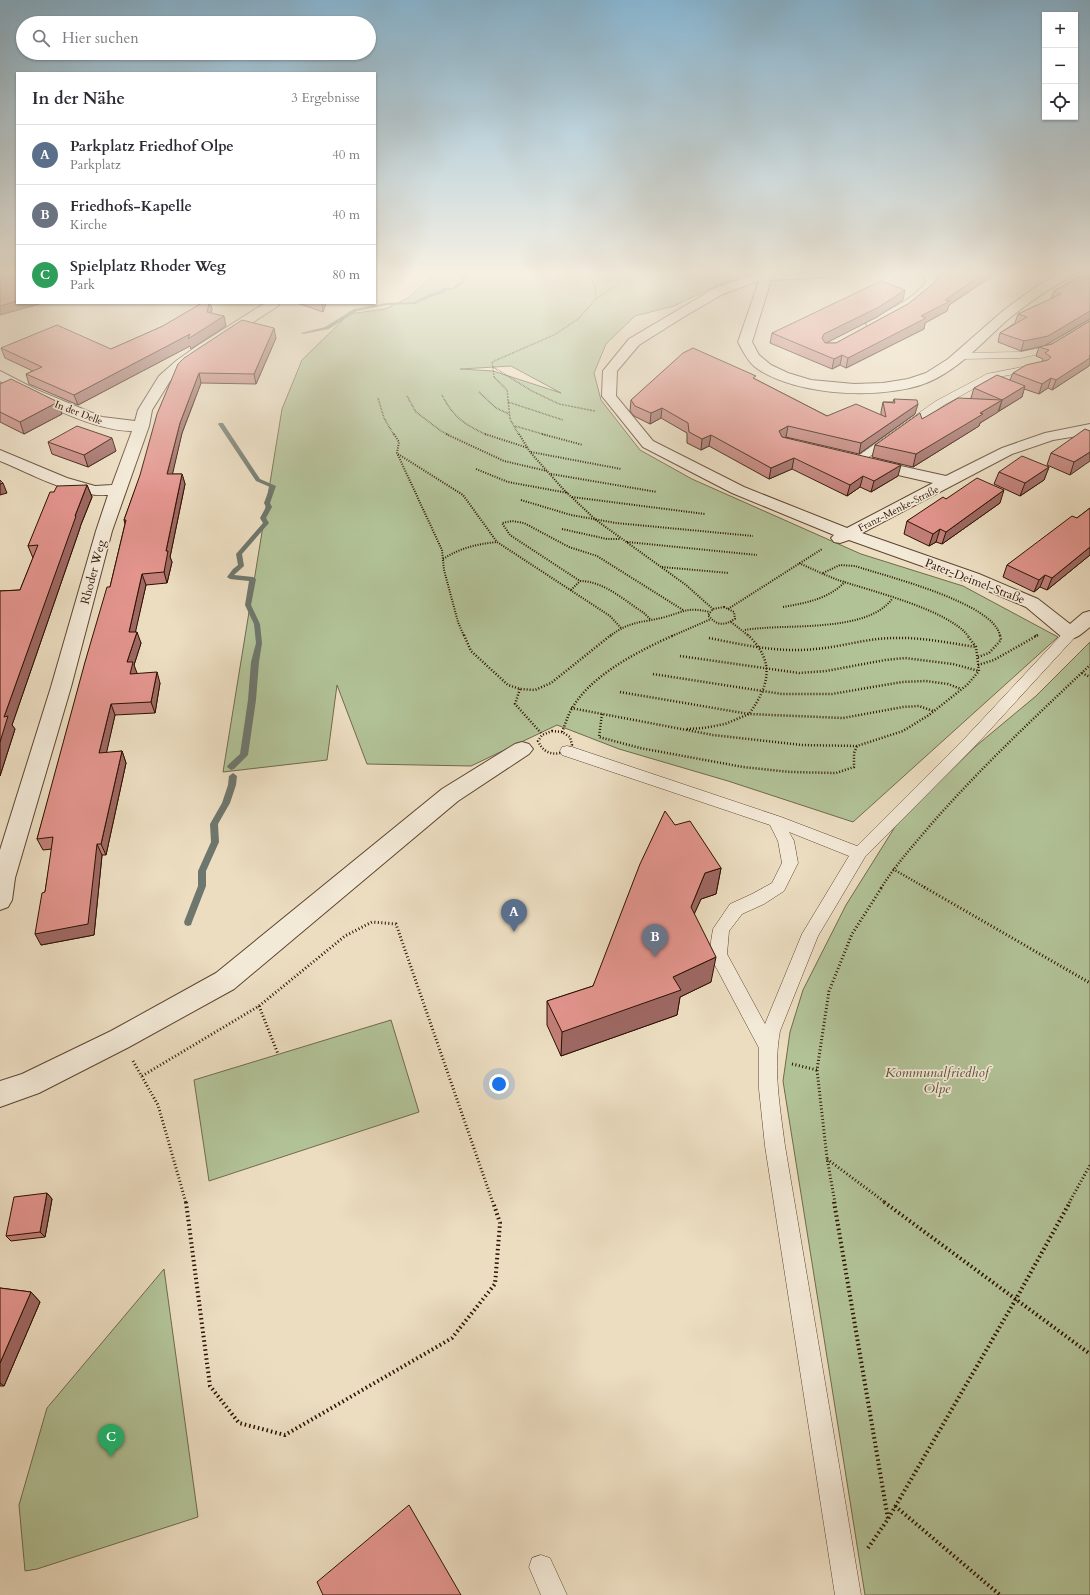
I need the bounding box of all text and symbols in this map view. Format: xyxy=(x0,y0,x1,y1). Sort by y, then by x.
map controls xyxy=(1042,12,1078,120)
button: + xyxy=(1042,12,1078,48)
search box xyxy=(16,16,376,60)
icon: search xyxy=(30,27,52,49)
text: Hier suchen xyxy=(62,28,139,48)
button: − xyxy=(1042,48,1078,84)
button: locate xyxy=(1042,84,1078,120)
text: In der Nähe xyxy=(32,87,125,110)
text: 3 Ergebnisse xyxy=(291,89,360,107)
text: Parkplatz Friedhof Olpe xyxy=(70,136,234,156)
text: A xyxy=(40,146,50,164)
text: 40 m xyxy=(332,146,360,164)
text: Parkplatz xyxy=(70,156,121,174)
text: Friedhofs-Kapelle xyxy=(70,196,192,216)
text: B xyxy=(40,206,50,224)
text: 40 m xyxy=(332,206,360,224)
text: Kirche xyxy=(70,216,107,234)
text: Spielplatz Rhoder Weg xyxy=(70,256,226,276)
text: C xyxy=(40,266,50,284)
text: 80 m xyxy=(332,266,360,284)
text: Park xyxy=(70,276,95,294)
street label: In der Delle xyxy=(53,397,105,429)
street label: Franz-Menke-Straße xyxy=(856,482,942,535)
street label: Rhoder Weg xyxy=(77,538,109,606)
street label: Pater-Deimel-Straße xyxy=(923,555,1027,607)
pin: A xyxy=(501,899,527,932)
pin: B xyxy=(642,924,668,957)
park label: Kommunalfriedhof Olpe xyxy=(885,1063,992,1098)
your location xyxy=(489,1074,509,1094)
pin: C xyxy=(98,1424,124,1457)

